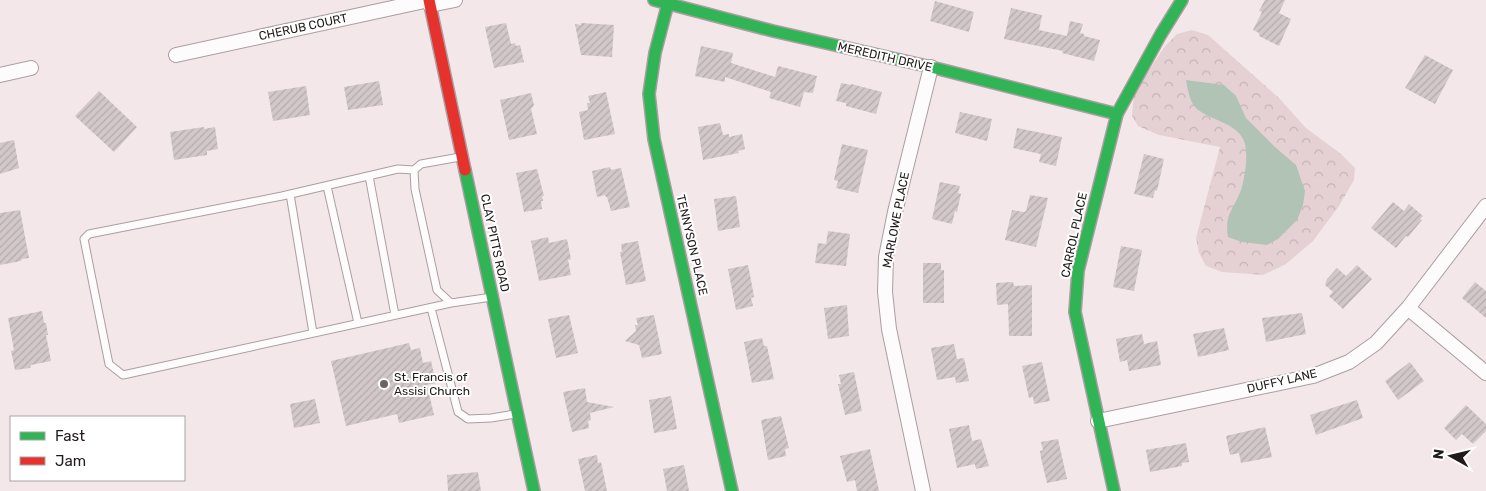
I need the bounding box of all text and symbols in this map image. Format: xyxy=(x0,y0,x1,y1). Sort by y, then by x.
street label: CHERUB COURT xyxy=(257,11,349,43)
street label: MEREDITH DRIVE xyxy=(836,39,934,75)
street label: MARLOWE PLACE xyxy=(880,171,912,269)
street label: CARROL PLACE xyxy=(1058,191,1090,279)
street label: CLAY PITTS ROAD xyxy=(478,193,512,293)
street label: TENNYSON PLACE xyxy=(674,193,710,297)
street label: DUFFY LANE xyxy=(1246,366,1318,396)
place label: St. Francis of Assisi Church xyxy=(394,370,470,398)
marker: St. Francis of Assisi Church xyxy=(378,378,390,390)
legend xyxy=(10,416,185,481)
text: Fast xyxy=(55,427,85,445)
north arrow xyxy=(1426,431,1476,481)
text: N xyxy=(1430,448,1448,460)
text: Jam xyxy=(55,452,86,470)

